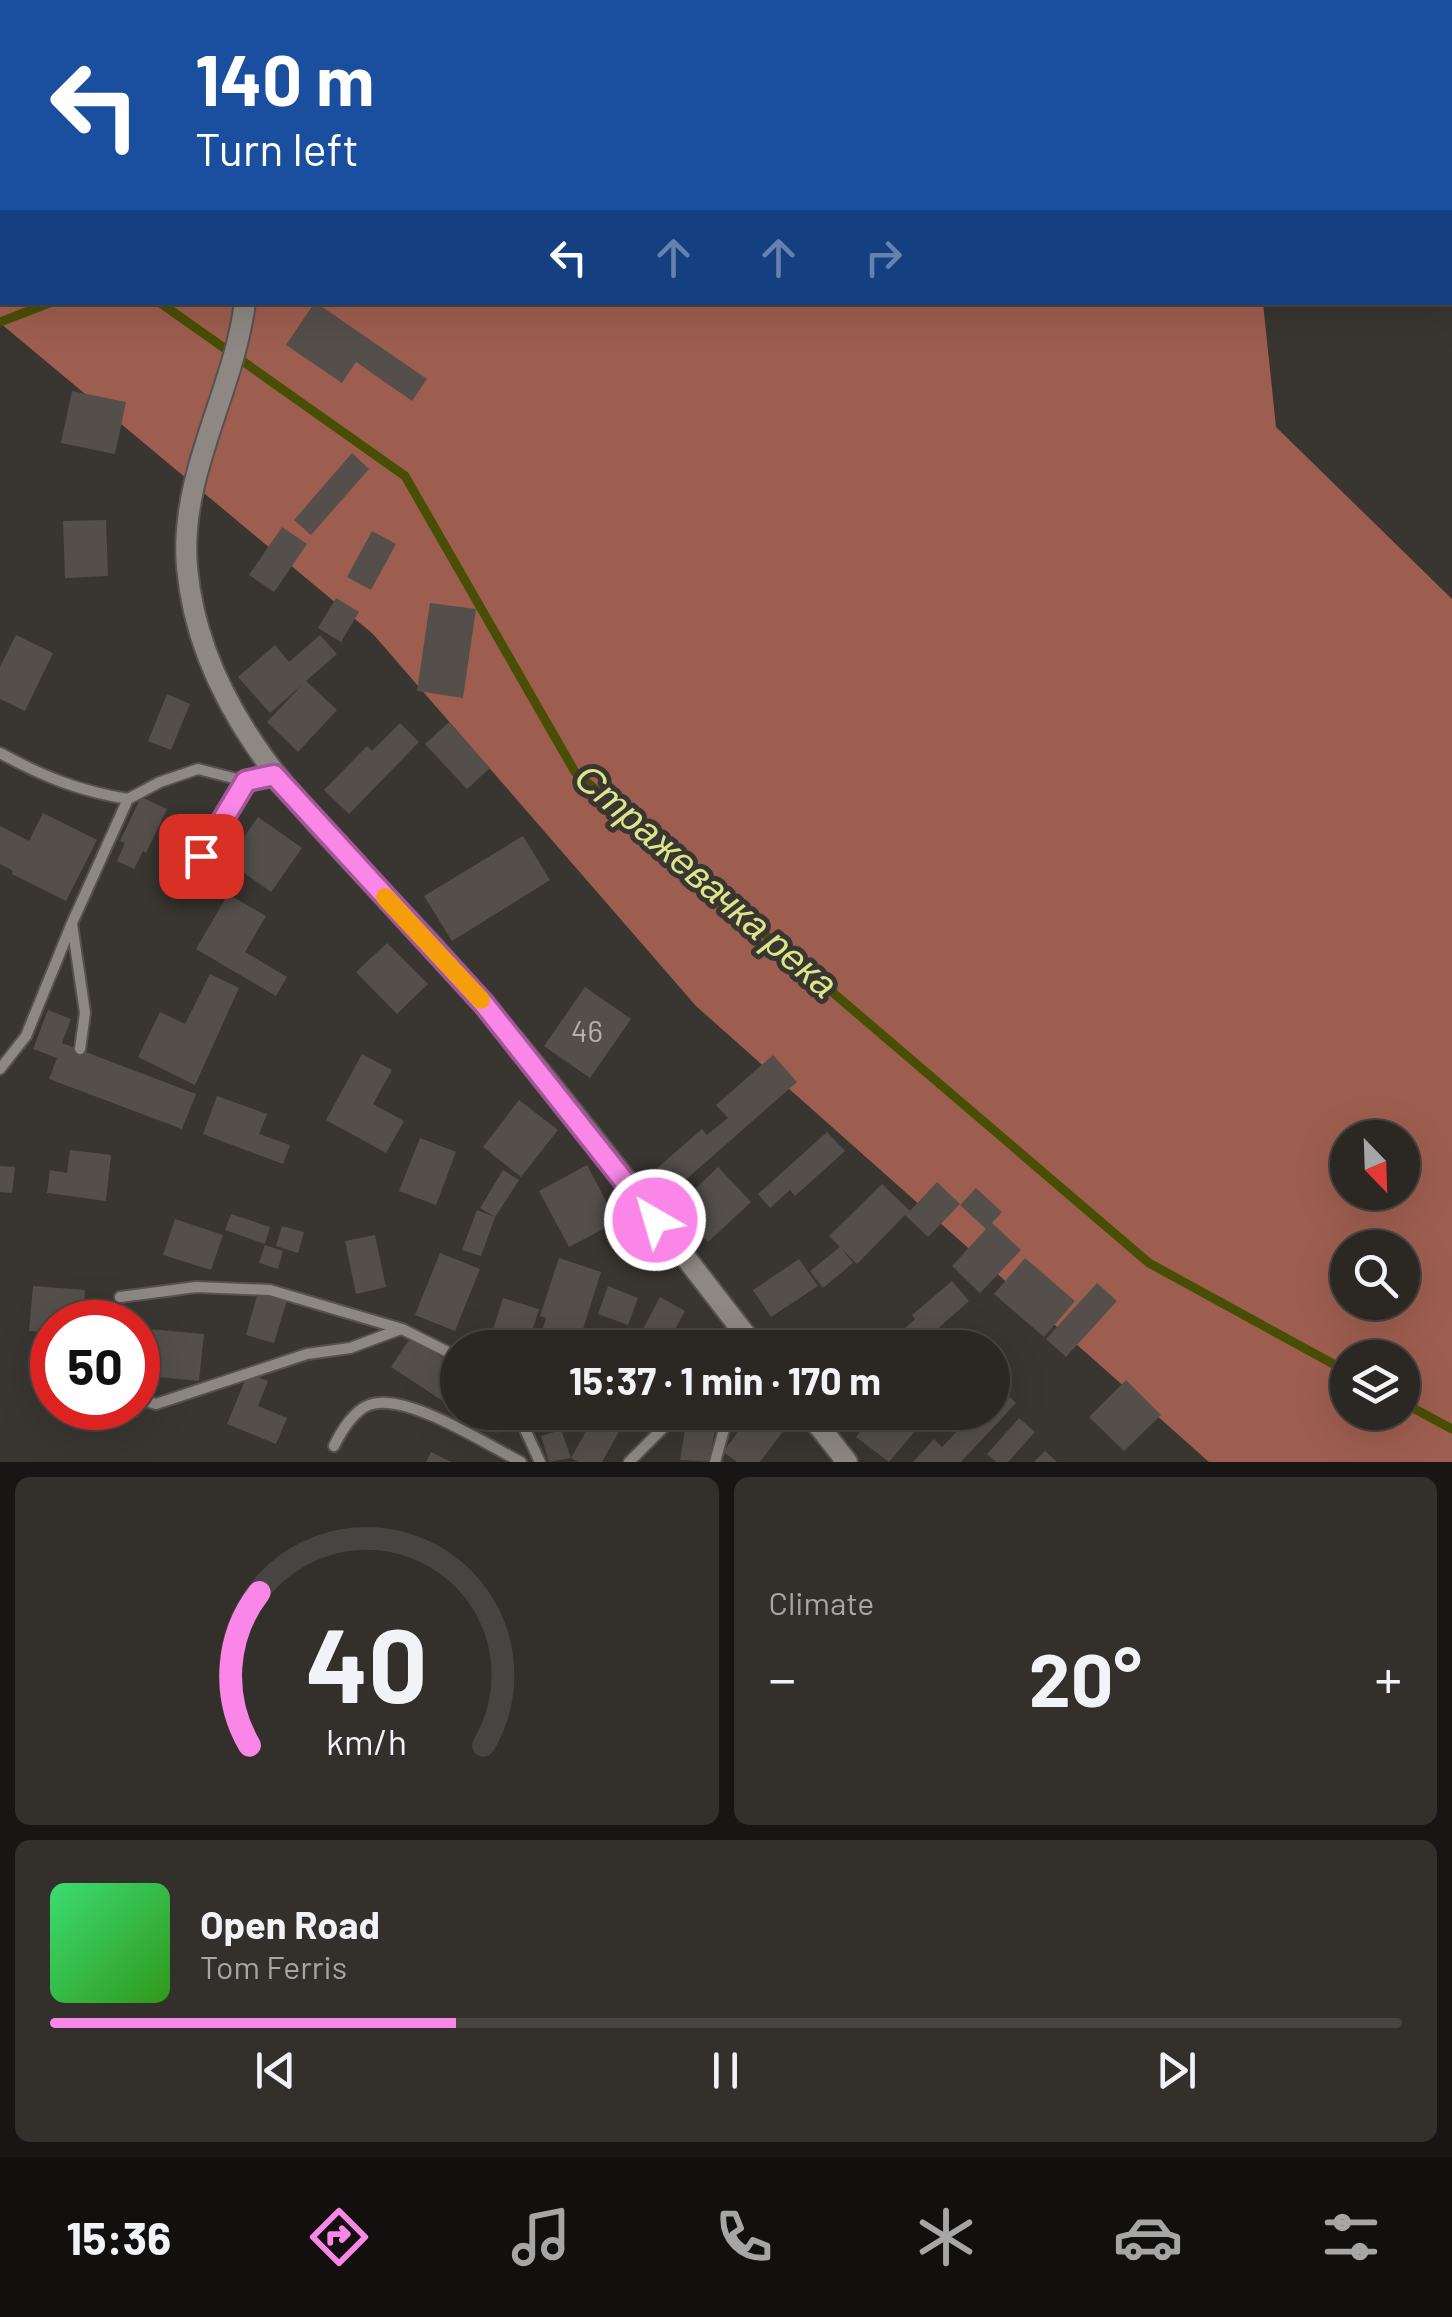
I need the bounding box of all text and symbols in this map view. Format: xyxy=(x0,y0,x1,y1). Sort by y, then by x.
text: 140 m xyxy=(195,36,374,120)
icon: left xyxy=(30,40,160,170)
text: Turn left xyxy=(195,121,359,175)
icon: left xyxy=(541,230,596,285)
icon: ahead xyxy=(646,230,701,285)
icon: ahead xyxy=(751,230,806,285)
icon: right xyxy=(856,230,911,285)
water label: Стражевачка река xyxy=(566,753,848,1006)
pin xyxy=(159,814,244,899)
icon: arrive xyxy=(174,829,229,884)
house number: 46 xyxy=(571,1012,603,1048)
north arrow xyxy=(1330,1120,1420,1210)
map controls xyxy=(1330,1120,1420,1430)
position arrow xyxy=(603,1168,707,1272)
button: search xyxy=(1330,1230,1420,1320)
speed limit sign: 50 xyxy=(30,1300,160,1430)
button: layers xyxy=(1330,1340,1420,1430)
text: 15:37 · 1 min · 170 m xyxy=(569,1357,881,1403)
text: Climate xyxy=(769,1583,874,1621)
text: 40 xyxy=(306,1599,428,1724)
text: 20° xyxy=(1029,1632,1142,1722)
text: − xyxy=(769,1644,796,1710)
text: + xyxy=(1374,1644,1402,1710)
text: km/h xyxy=(326,1719,407,1762)
text: Open Road xyxy=(200,1901,380,1947)
text: Tom Ferris xyxy=(200,1947,347,1985)
icon: previous xyxy=(248,2043,303,2098)
icon: pause xyxy=(698,2043,753,2098)
icon: next xyxy=(1149,2043,1204,2098)
icon: directions xyxy=(304,2202,374,2272)
icon: music xyxy=(506,2202,576,2272)
icon: phone xyxy=(709,2202,779,2272)
icon: climate xyxy=(911,2202,981,2272)
icon: car xyxy=(1113,2202,1183,2272)
icon: filters xyxy=(1316,2202,1386,2272)
text: 15:36 xyxy=(66,2210,171,2264)

